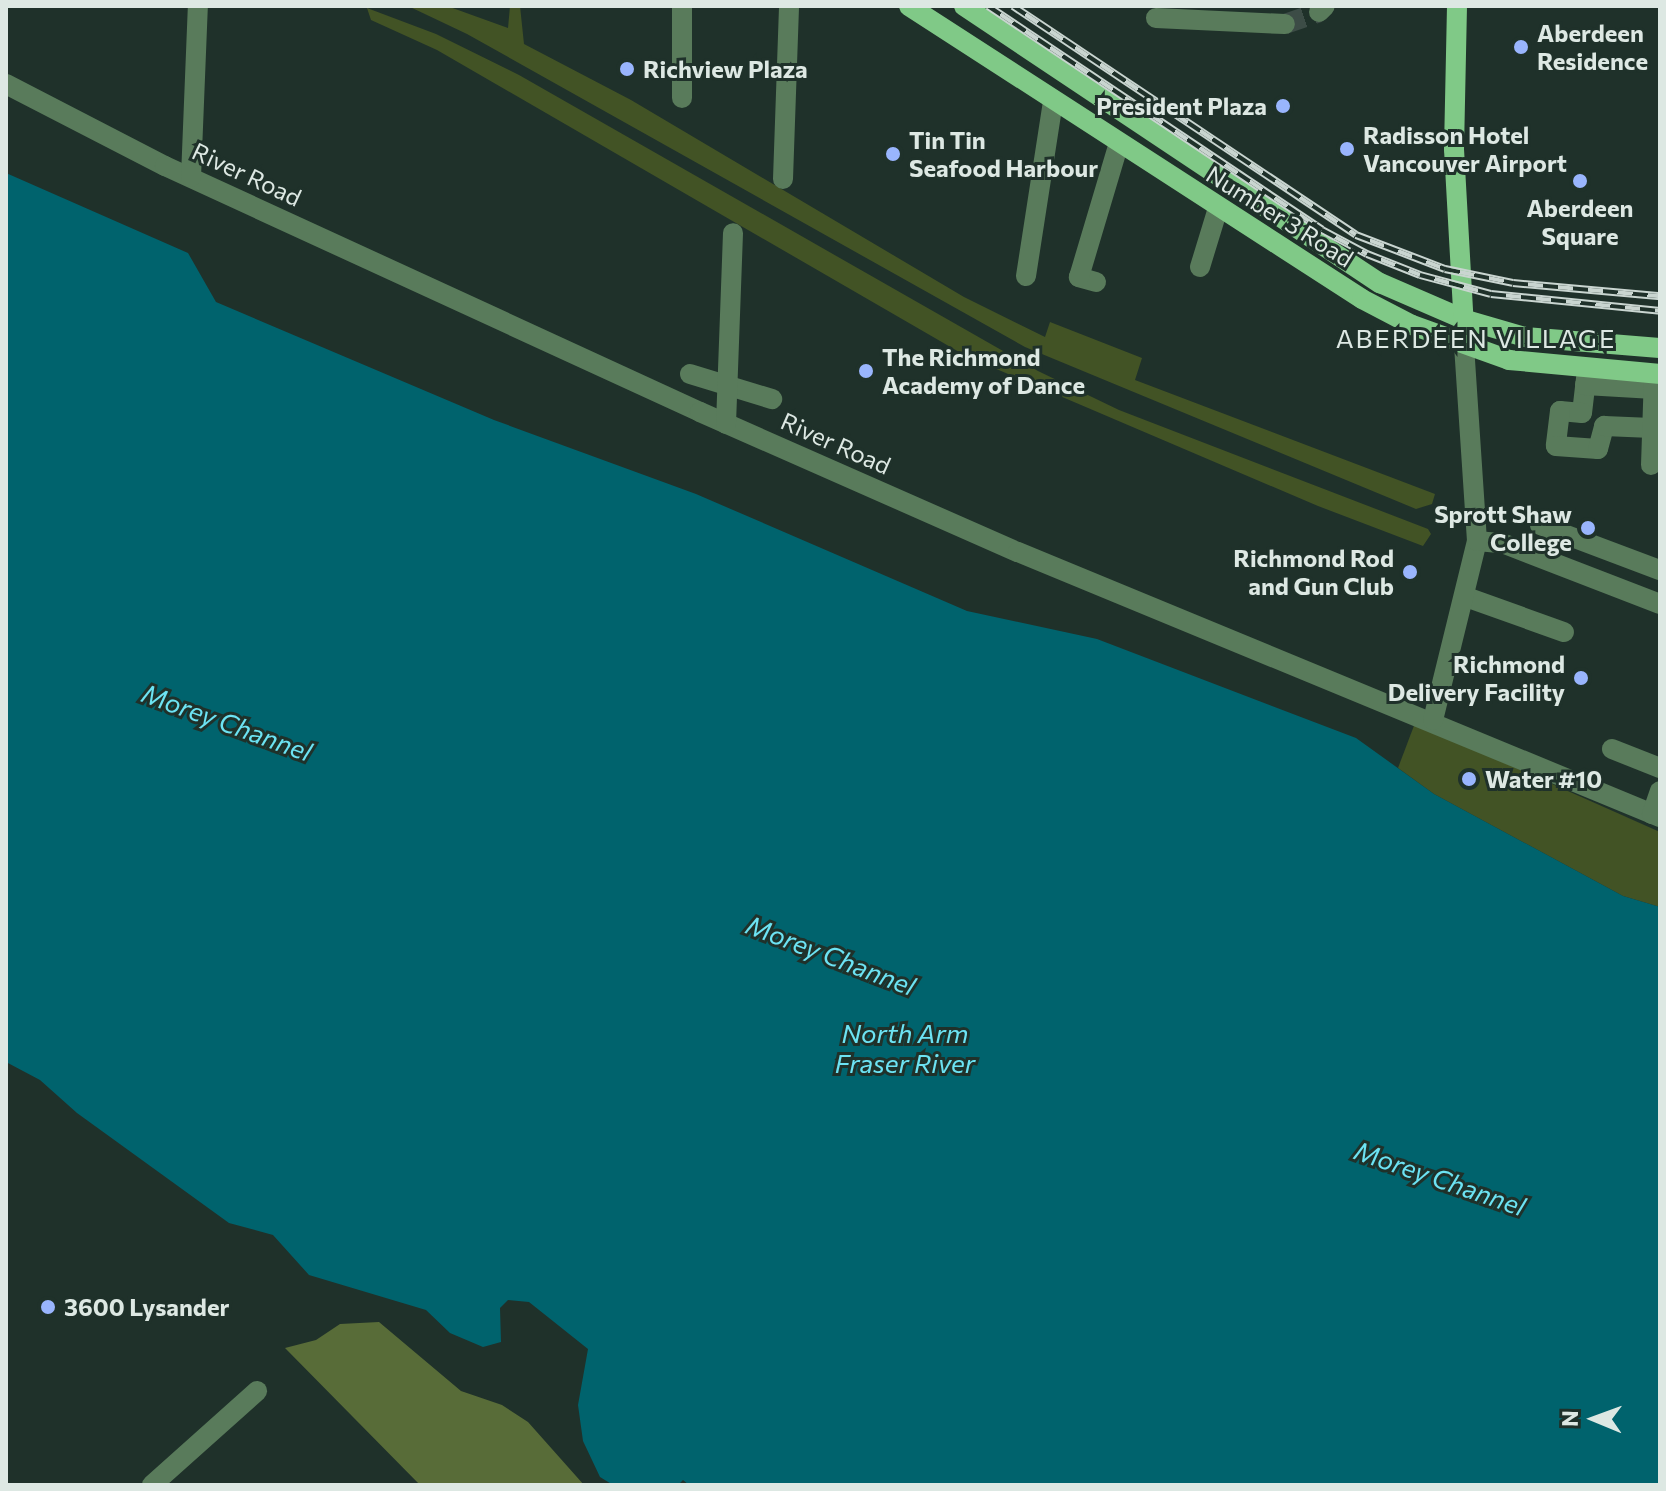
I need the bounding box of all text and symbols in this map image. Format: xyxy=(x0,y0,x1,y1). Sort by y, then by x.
place label: Aberdeen Residence xyxy=(1537,19,1648,75)
marker: Aberdeen Residence xyxy=(1512,38,1530,56)
place label: Richview Plaza xyxy=(643,55,808,83)
marker: Richview Plaza xyxy=(618,60,636,78)
place label: President Plaza xyxy=(1096,92,1267,120)
marker: President Plaza xyxy=(1274,97,1292,115)
place label: Radisson Hotel Vancouver Airport xyxy=(1363,121,1567,177)
place label: Tin Tin Seafood Harbour xyxy=(909,126,1098,182)
street label: River Road xyxy=(188,136,306,212)
marker: Radisson Hotel Vancouver Airport xyxy=(1338,140,1356,158)
marker: Tin Tin Seafood Harbour xyxy=(884,145,902,163)
street label: Number 3 Road xyxy=(1201,159,1359,273)
marker: Aberdeen Square xyxy=(1571,172,1589,190)
place label: Aberdeen Square xyxy=(1527,194,1633,250)
district label: ABERDEEN VILLAGE xyxy=(1336,322,1616,354)
place label: The Richmond Academy of Dance xyxy=(882,343,1085,399)
marker: The Richmond Academy of Dance xyxy=(857,362,875,380)
street label: River Road xyxy=(777,406,895,480)
place label: Sprott Shaw College xyxy=(1434,500,1572,556)
marker: Sprott Shaw College xyxy=(1579,519,1597,537)
place label: Richmond Rod and Gun Club xyxy=(1233,544,1394,600)
marker: Richmond Rod and Gun Club xyxy=(1401,563,1419,581)
place label: Richmond Delivery Facility xyxy=(1388,650,1565,706)
marker: Richmond Delivery Facility xyxy=(1572,669,1590,687)
water label: Morey Channel xyxy=(138,677,316,767)
place label: Water #10 xyxy=(1485,765,1602,793)
marker: Water #10 xyxy=(1460,770,1478,788)
water label: Morey Channel xyxy=(742,908,920,1002)
water label: North Arm Fraser River xyxy=(835,1017,975,1078)
water label: Morey Channel xyxy=(1351,1134,1529,1222)
place label: 3600 Lysander xyxy=(64,1293,229,1321)
marker: 3600 Lysander xyxy=(39,1298,57,1316)
north arrow xyxy=(1554,1379,1634,1459)
text: N xyxy=(1556,1410,1583,1427)

